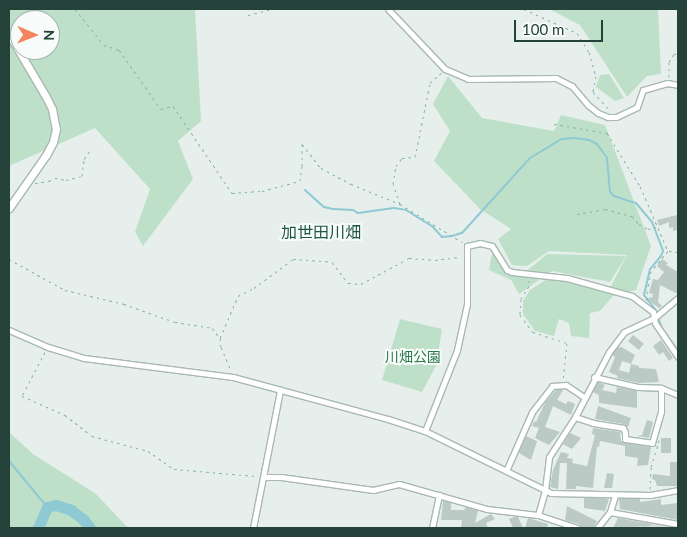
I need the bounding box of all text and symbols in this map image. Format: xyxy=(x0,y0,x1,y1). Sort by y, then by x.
north arrow xyxy=(10,10,60,60)
scale bar xyxy=(517,10,606,42)
text: 100 m xyxy=(522,20,564,38)
text: N xyxy=(41,30,58,41)
district label: 加世田川畑 xyxy=(281,222,361,242)
park label: 川畑公園 xyxy=(385,349,441,365)

